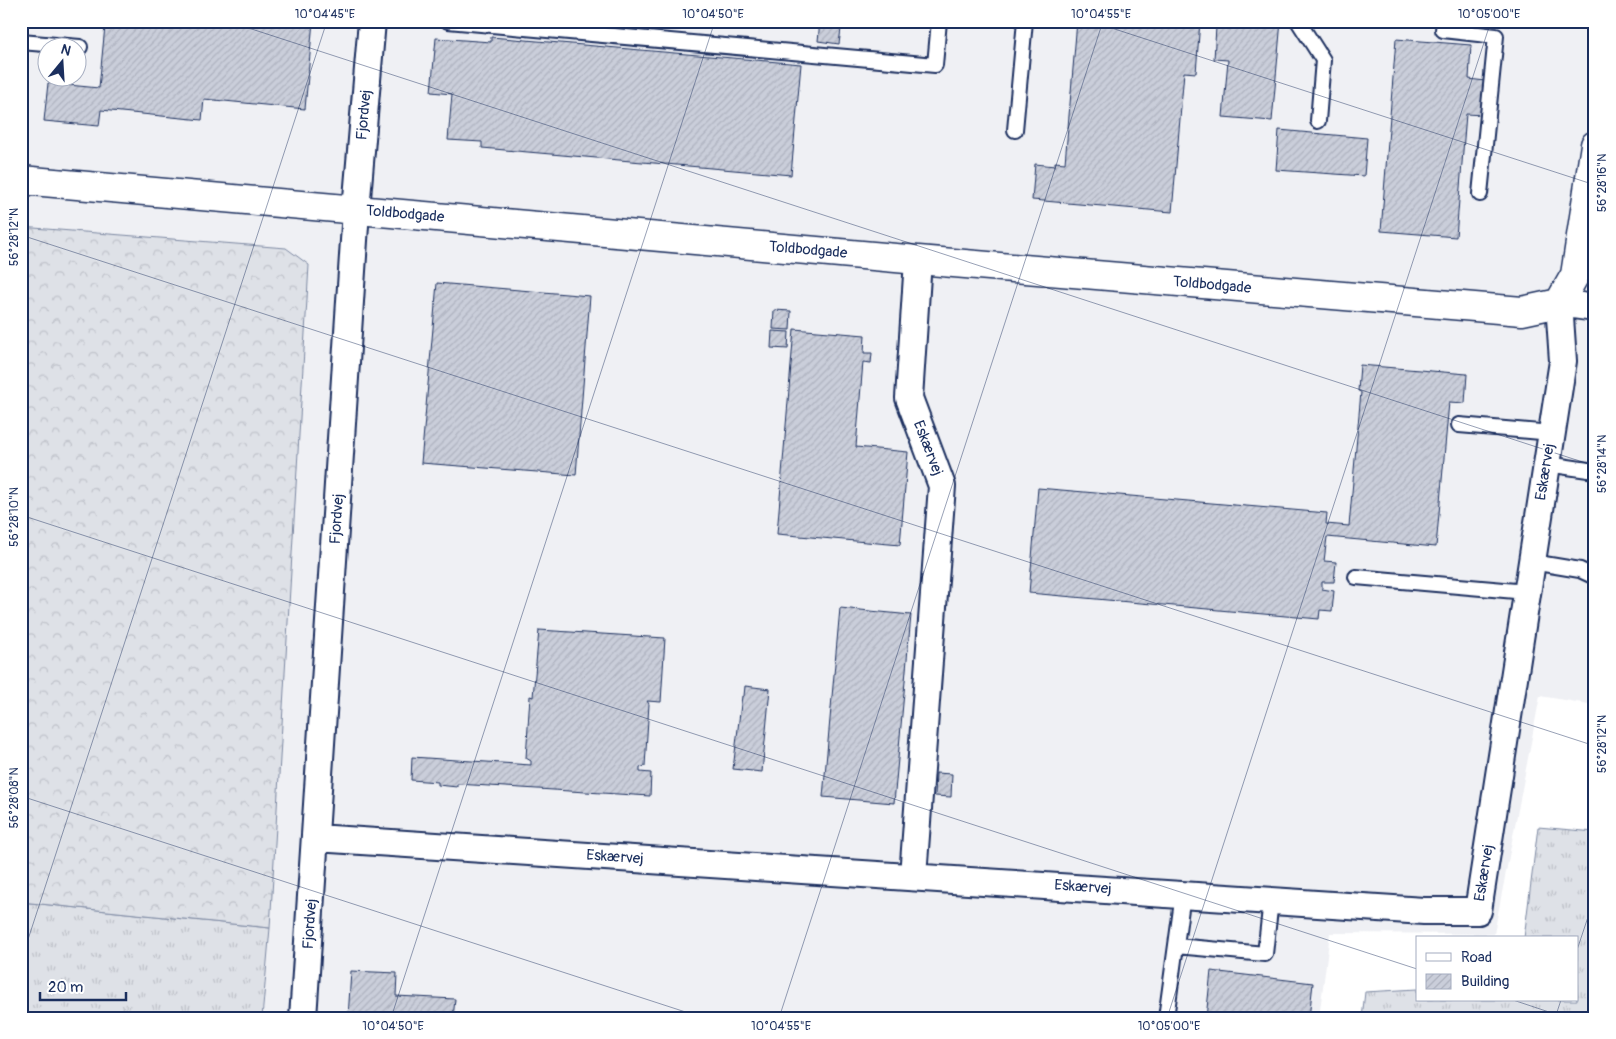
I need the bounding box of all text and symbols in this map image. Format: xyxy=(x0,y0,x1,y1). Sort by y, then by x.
text: 10°04'45"E xyxy=(295,7,355,22)
text: 10°04'50"E xyxy=(682,7,744,22)
text: 10°04'55"E xyxy=(1071,7,1131,22)
text: 10°05'00"E xyxy=(1458,7,1520,22)
north arrow xyxy=(38,38,88,88)
text: N xyxy=(59,41,73,60)
street label: Fjordvej xyxy=(352,89,376,141)
text: 56°28'16"N xyxy=(1595,154,1610,212)
street label: Toldbodgade xyxy=(365,201,446,227)
text: 56°28'12"N xyxy=(7,208,22,266)
street label: Toldbodgade xyxy=(768,237,849,263)
street label: Toldbodgade xyxy=(1172,272,1253,298)
street label: Eskærvej xyxy=(909,418,947,478)
text: 56°28'14"N xyxy=(1595,435,1610,493)
street label: Eskærvej xyxy=(1531,442,1559,502)
text: 56°28'10"N xyxy=(7,487,22,547)
street label: Fjordvej xyxy=(326,493,348,545)
text: 56°28'12"N xyxy=(1595,715,1610,773)
text: 56°28'08"N xyxy=(7,767,22,829)
street label: Eskærvej xyxy=(1470,843,1498,903)
street label: Eskærvej xyxy=(586,846,644,868)
street label: Eskærvej xyxy=(1054,876,1112,898)
street label: Fjordvej xyxy=(299,898,321,950)
legend xyxy=(1416,936,1578,1002)
text: Road xyxy=(1461,948,1492,967)
scale bar xyxy=(40,969,126,1001)
text: Building xyxy=(1461,972,1509,991)
text: 20 m xyxy=(48,978,83,997)
text: 10°04'50"E xyxy=(362,1019,424,1034)
text: 10°04'55"E xyxy=(751,1019,811,1034)
text: 10°05'00"E xyxy=(1138,1019,1200,1034)

